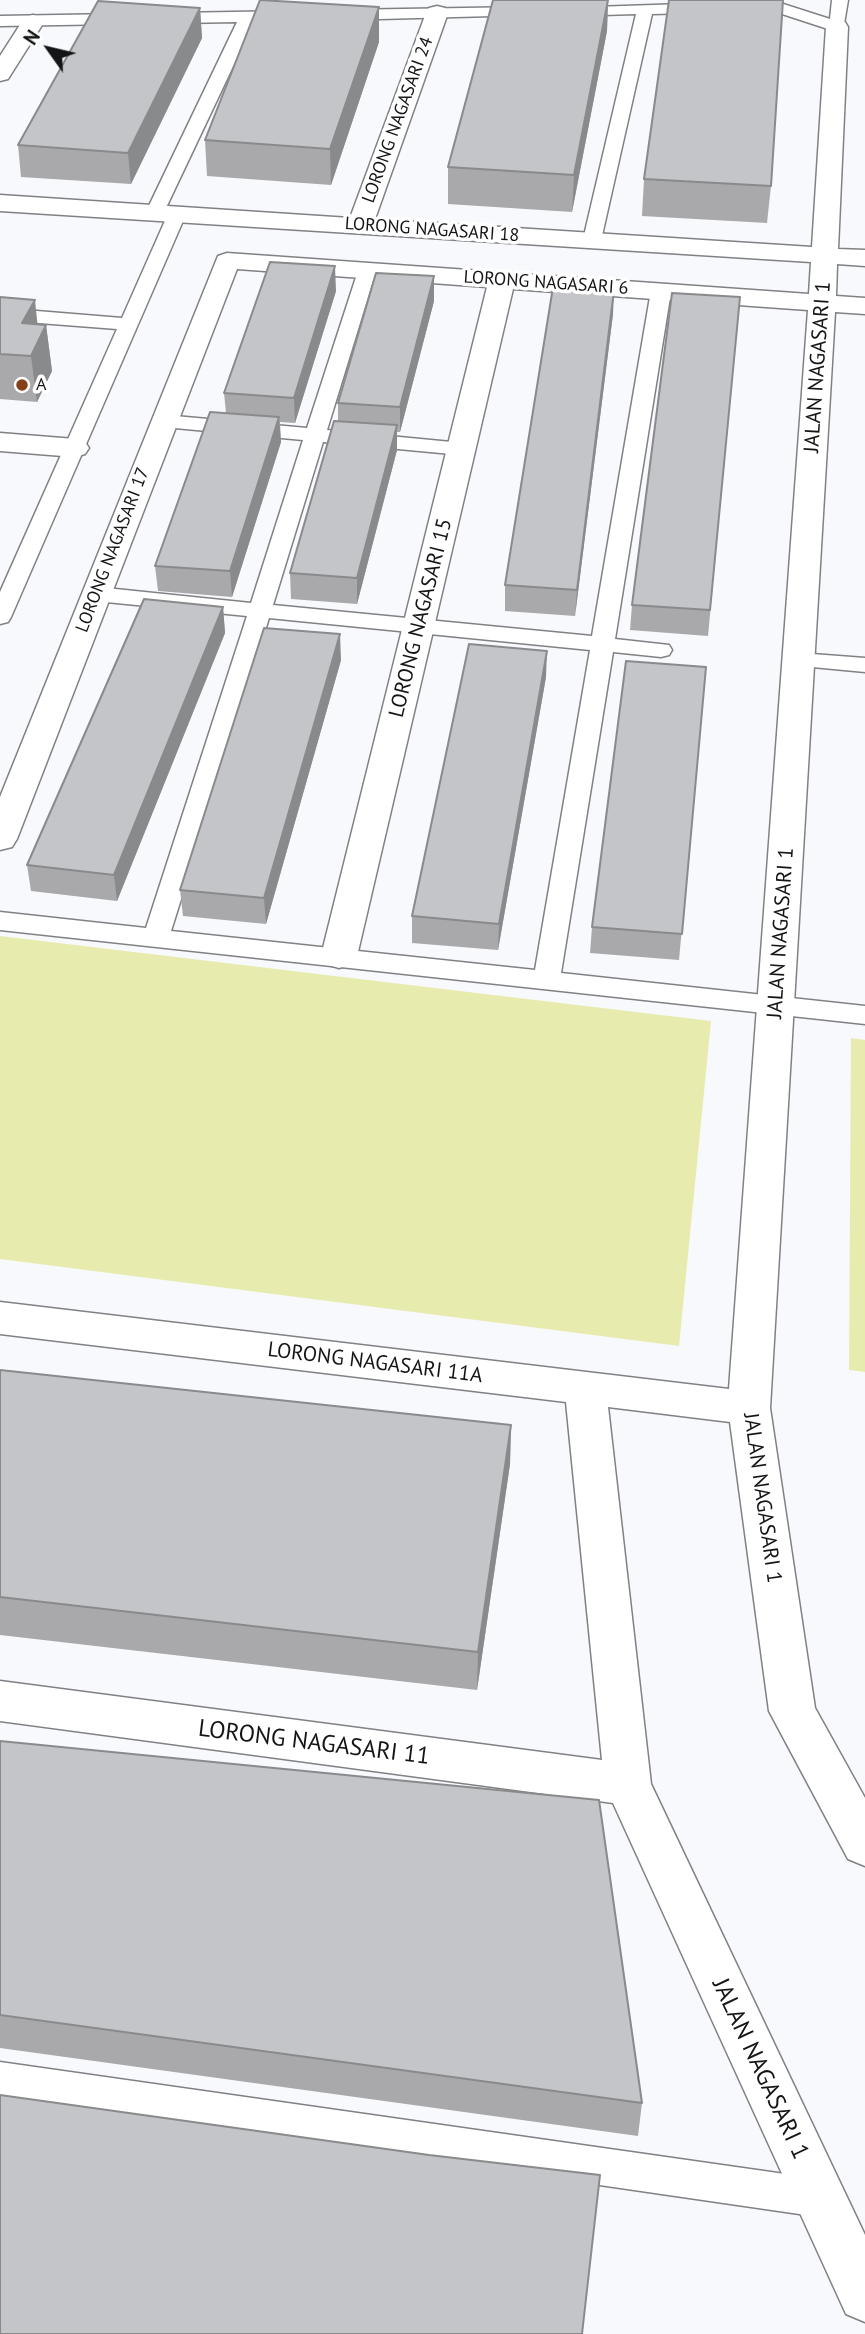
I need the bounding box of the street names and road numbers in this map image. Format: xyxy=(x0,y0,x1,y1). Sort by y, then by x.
street label: LORONG NAGASARI 24 xyxy=(358,34,438,206)
street label: LORONG NAGASARI 18 xyxy=(344,213,520,247)
street label: LORONG NAGASARI 6 xyxy=(463,266,629,300)
street label: JALAN NAGASARI 1 xyxy=(799,281,837,453)
street label: LORONG NAGASARI 17 xyxy=(72,465,154,635)
street label: LORONG NAGASARI 15 xyxy=(384,516,458,720)
street label: JALAN NAGASARI 1 xyxy=(762,847,800,1019)
street label: LORONG NAGASARI 11A xyxy=(266,1337,484,1389)
street label: JALAN NAGASARI 1 xyxy=(738,1411,786,1585)
street label: LORONG NAGASARI 11 xyxy=(197,1715,431,1771)
street label: JALAN NAGASARI 1 xyxy=(706,1974,814,2164)

